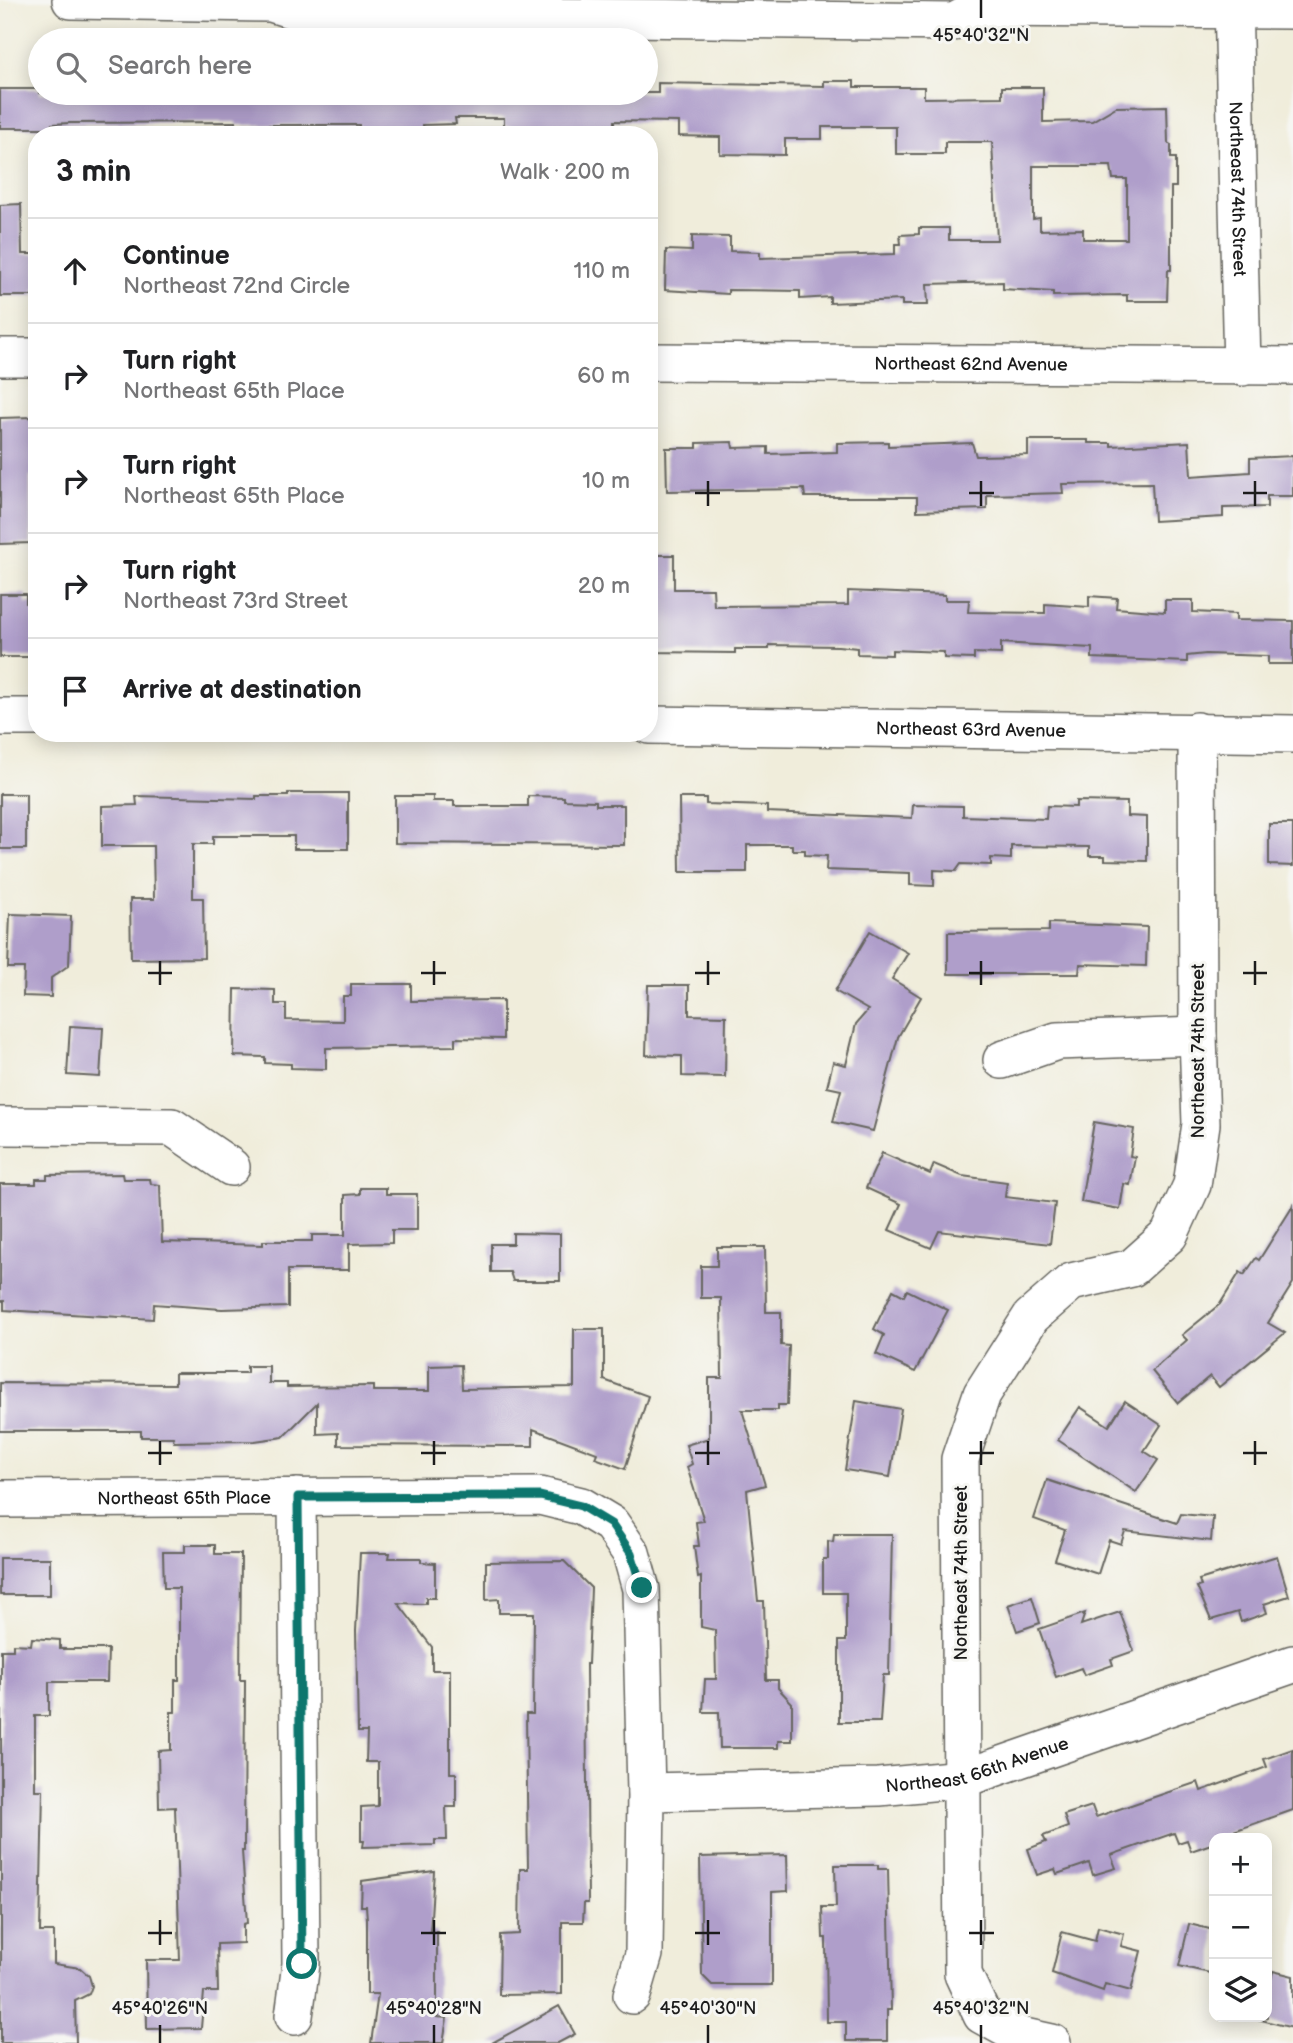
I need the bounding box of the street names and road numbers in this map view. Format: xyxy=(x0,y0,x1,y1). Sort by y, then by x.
street label: Northeast 74th Street xyxy=(1224,101,1250,277)
street label: Northeast 62nd Avenue xyxy=(874,353,1068,376)
street label: Northeast 63rd Avenue xyxy=(876,718,1066,742)
street label: Northeast 74th Street xyxy=(1188,963,1209,1138)
street label: Northeast 74th Street xyxy=(951,1485,972,1660)
street label: Northeast 65th Place xyxy=(97,1487,271,1509)
street label: Northeast 66th Avenue xyxy=(884,1733,1072,1797)

